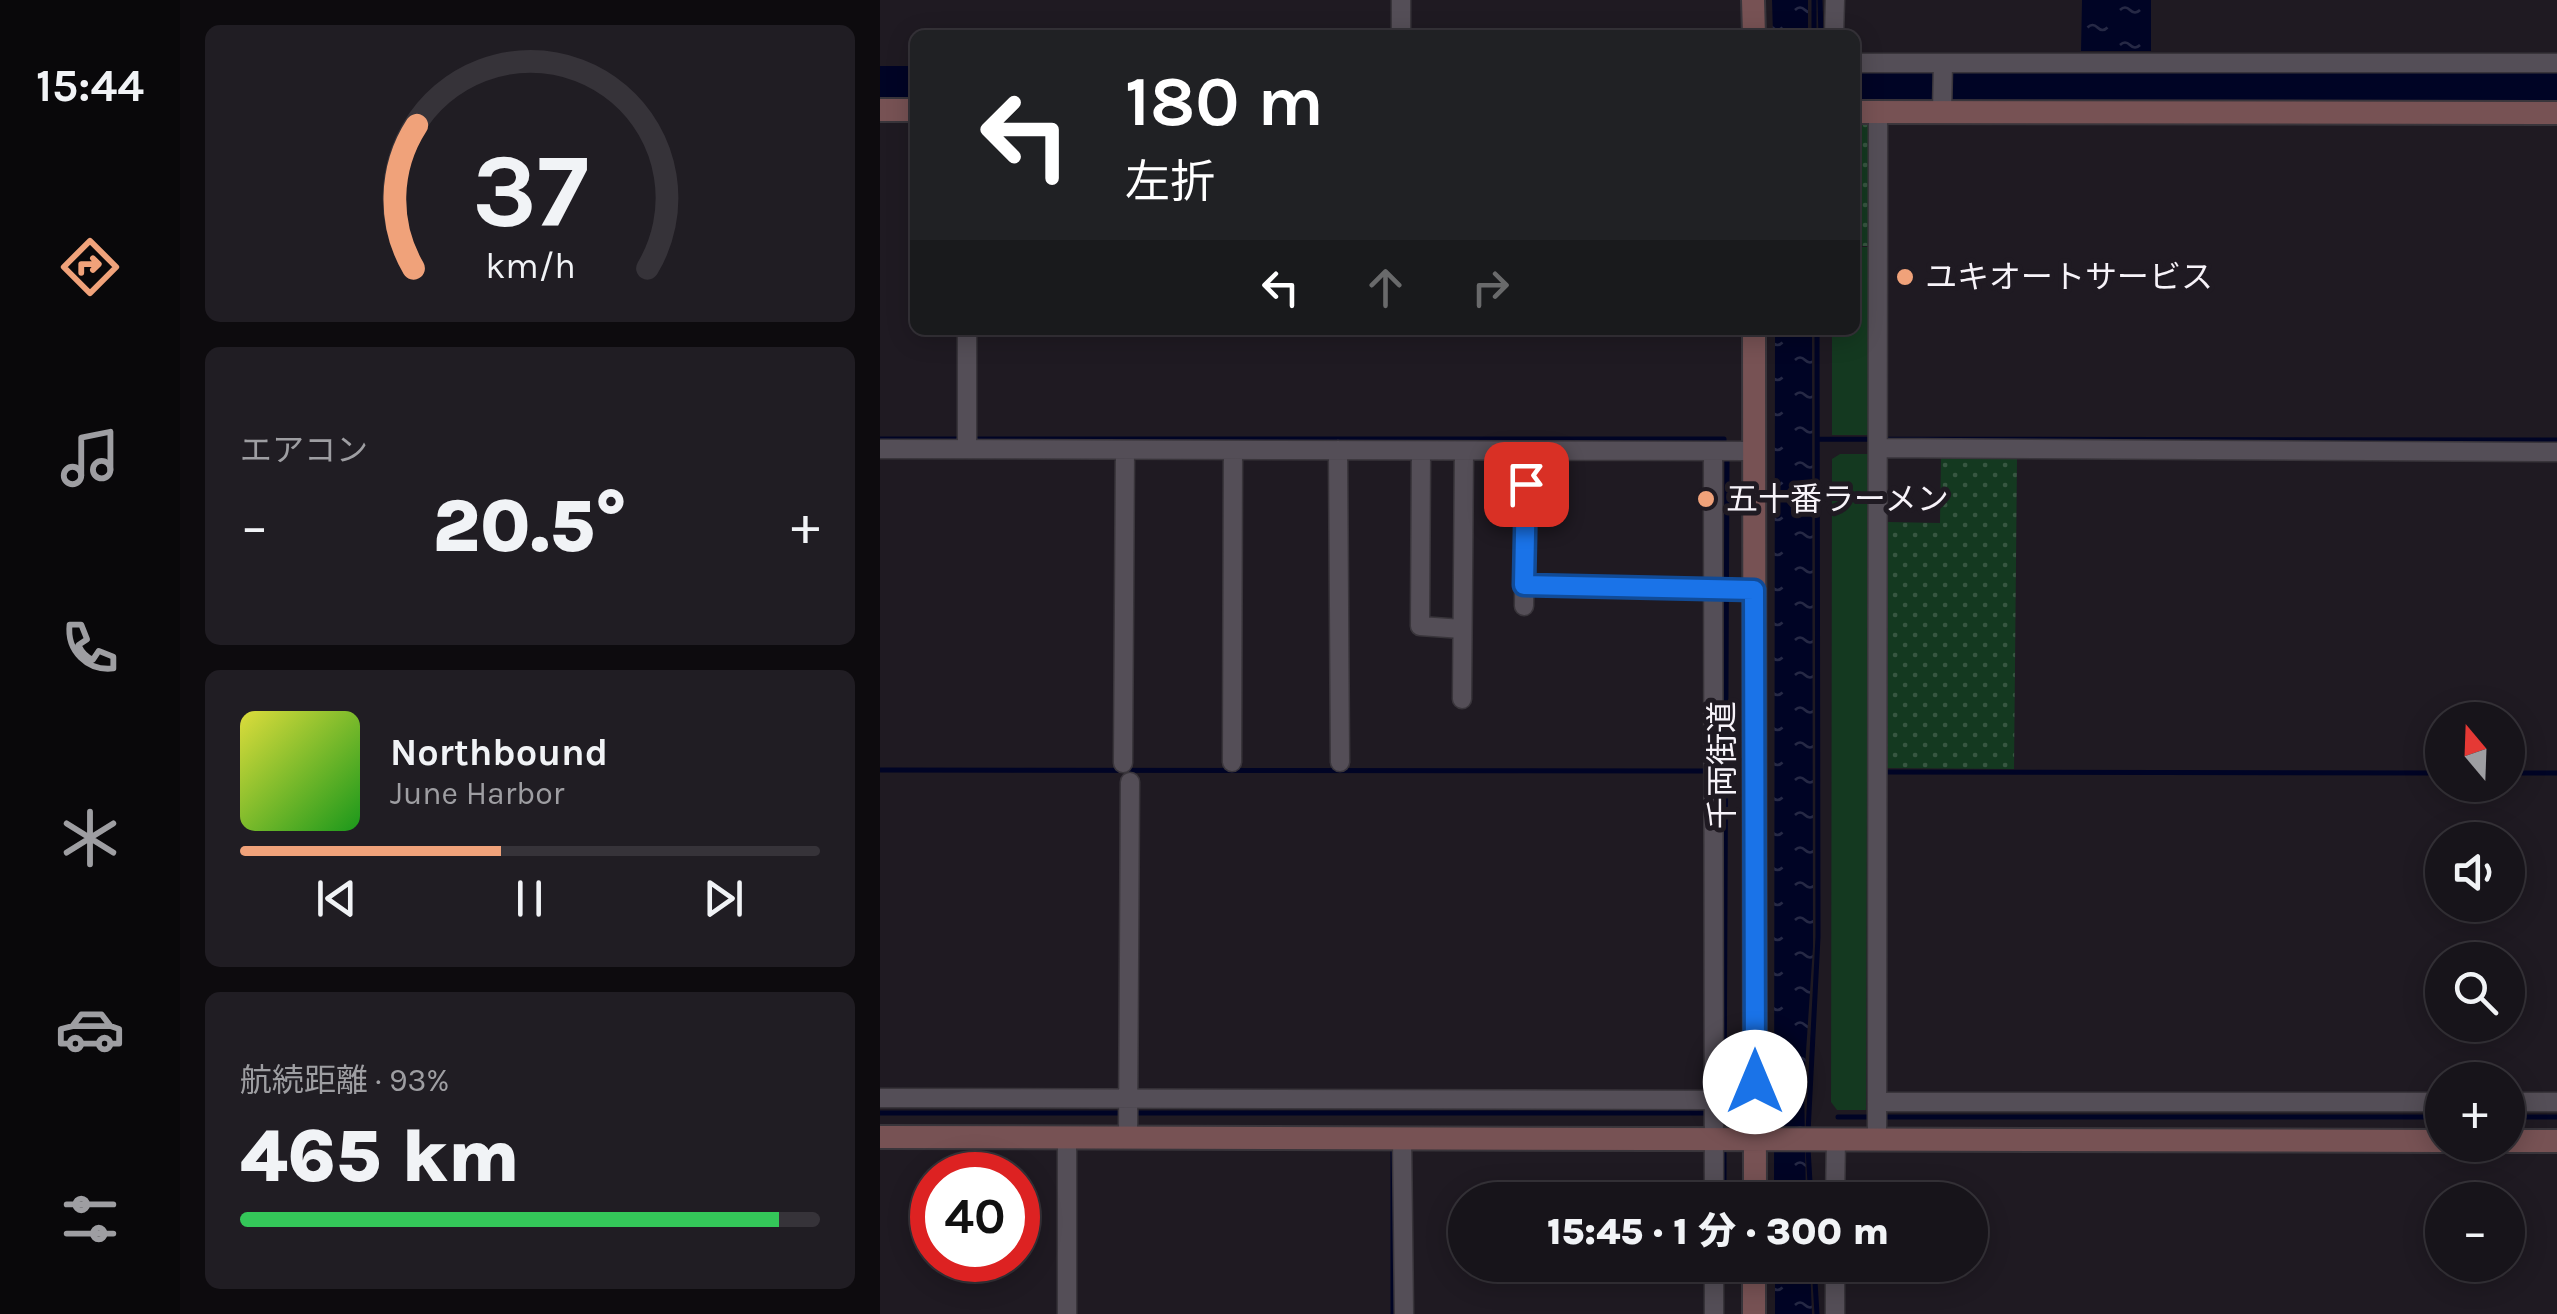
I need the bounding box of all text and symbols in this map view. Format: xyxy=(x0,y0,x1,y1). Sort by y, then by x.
text: 15:44 xyxy=(36,60,144,112)
text: 180 m xyxy=(1125,61,1324,143)
icon: left xyxy=(960,70,1090,200)
text: 37 xyxy=(472,131,588,252)
text: 左折 xyxy=(1125,156,1215,208)
icon: directions xyxy=(55,232,125,302)
text: km/h xyxy=(485,245,575,287)
place label: ユキオートサービス xyxy=(1925,259,2213,296)
icon: left xyxy=(1253,260,1308,315)
icon: ahead xyxy=(1358,260,1413,315)
icon: right xyxy=(1463,260,1518,315)
marker: ユキオートサービス xyxy=(1894,266,1916,288)
icon: music xyxy=(55,423,125,493)
text: エアコン xyxy=(240,432,368,469)
pin xyxy=(1484,442,1569,527)
icon: arrive xyxy=(1499,457,1554,512)
place label: 五十番ラーメン xyxy=(1726,481,1949,518)
text: 20.5° xyxy=(433,482,627,570)
marker: 五十番ラーメン xyxy=(1695,488,1717,510)
text: − xyxy=(240,494,269,558)
text: + xyxy=(791,494,820,558)
icon: phone xyxy=(55,613,125,683)
street label: 千両街道 xyxy=(1704,701,1741,829)
north arrow xyxy=(2425,702,2525,802)
map controls xyxy=(2425,702,2525,1282)
text: Northbound xyxy=(390,730,608,775)
text: June Harbor xyxy=(390,775,564,812)
icon: climate xyxy=(55,803,125,873)
button: sound xyxy=(2425,822,2525,922)
icon: previous xyxy=(309,871,364,926)
icon: pause xyxy=(502,871,557,926)
icon: next xyxy=(696,871,751,926)
button: search xyxy=(2425,942,2525,1042)
icon: car xyxy=(55,994,125,1064)
position arrow xyxy=(1703,1030,1807,1134)
text: 航続距離 · 93% xyxy=(240,1062,450,1099)
button: + xyxy=(2425,1062,2525,1162)
text: 465 km xyxy=(240,1112,520,1200)
speed limit sign: 40 xyxy=(910,1152,1040,1282)
button: − xyxy=(2425,1182,2525,1282)
icon: filters xyxy=(55,1184,125,1254)
text: 15:45 · 1 分 · 300 m xyxy=(1547,1209,1889,1254)

